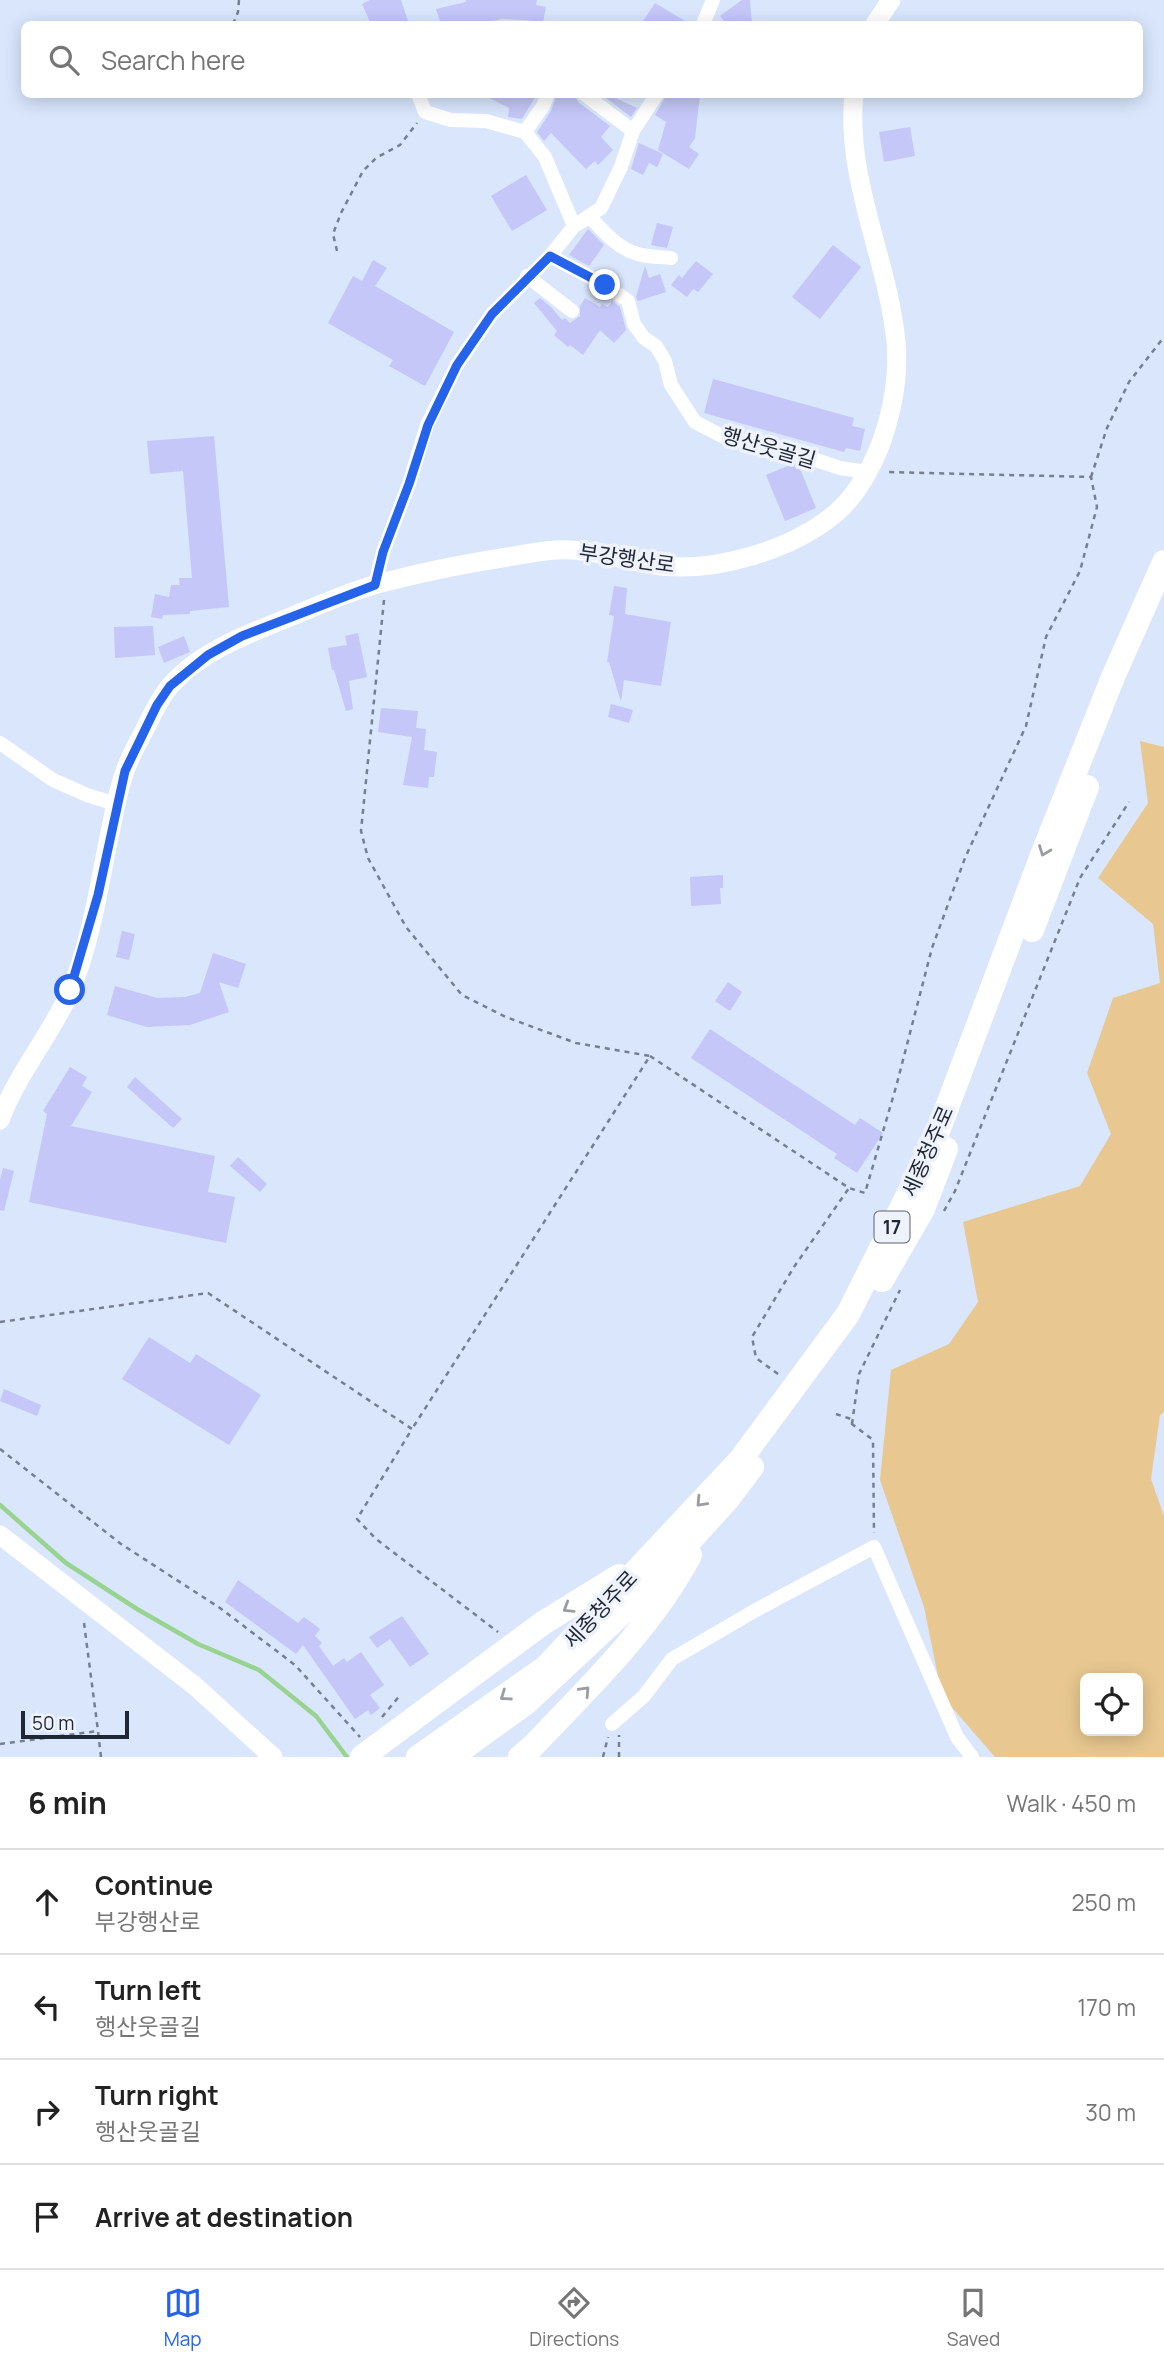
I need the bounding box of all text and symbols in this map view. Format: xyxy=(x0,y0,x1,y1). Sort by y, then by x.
search box xyxy=(21,21,1143,98)
icon: search xyxy=(45,41,83,79)
text: Search here xyxy=(101,42,246,78)
route end xyxy=(589,269,620,300)
street label: 행산웃골길 xyxy=(719,420,819,474)
street label: 부강행산로 xyxy=(577,537,677,579)
one-way arrow xyxy=(1038,845,1052,857)
route start xyxy=(54,974,85,1005)
street label: 세종청주로 xyxy=(895,1101,959,1201)
road number: 17 xyxy=(874,1212,910,1242)
one-way arrow xyxy=(696,1494,709,1507)
street label: 세종청주로 xyxy=(557,1564,643,1654)
one-way arrow xyxy=(562,1600,575,1613)
map controls xyxy=(1080,1673,1143,1736)
button: locate xyxy=(1080,1673,1143,1736)
one-way arrow xyxy=(576,1686,589,1699)
one-way arrow xyxy=(500,1688,513,1700)
scale bar xyxy=(21,1708,130,1740)
text: 50 m xyxy=(32,1710,74,1736)
text: 6 min xyxy=(28,1782,107,1823)
text: Walk · 450 m xyxy=(1007,1787,1136,1819)
text: Continue xyxy=(95,1867,213,1903)
icon: ahead xyxy=(28,1883,66,1921)
text: 250 m xyxy=(1071,1886,1136,1918)
text: 부강행산로 xyxy=(95,1905,201,1937)
text: Turn left xyxy=(95,1972,202,2008)
icon: left xyxy=(28,1988,66,2026)
text: 170 m xyxy=(1077,1991,1136,2023)
text: 행산웃골길 xyxy=(95,2010,201,2042)
text: Turn right xyxy=(95,2077,219,2113)
icon: right xyxy=(28,2093,66,2131)
text: 30 m xyxy=(1085,2096,1136,2128)
text: 행산웃골길 xyxy=(95,2115,201,2147)
icon: arrive xyxy=(28,2198,66,2236)
text: Arrive at destination xyxy=(95,2199,353,2235)
tab: Map xyxy=(164,2284,202,2352)
tab: Directions xyxy=(529,2284,619,2352)
tab: Saved xyxy=(947,2284,1000,2352)

